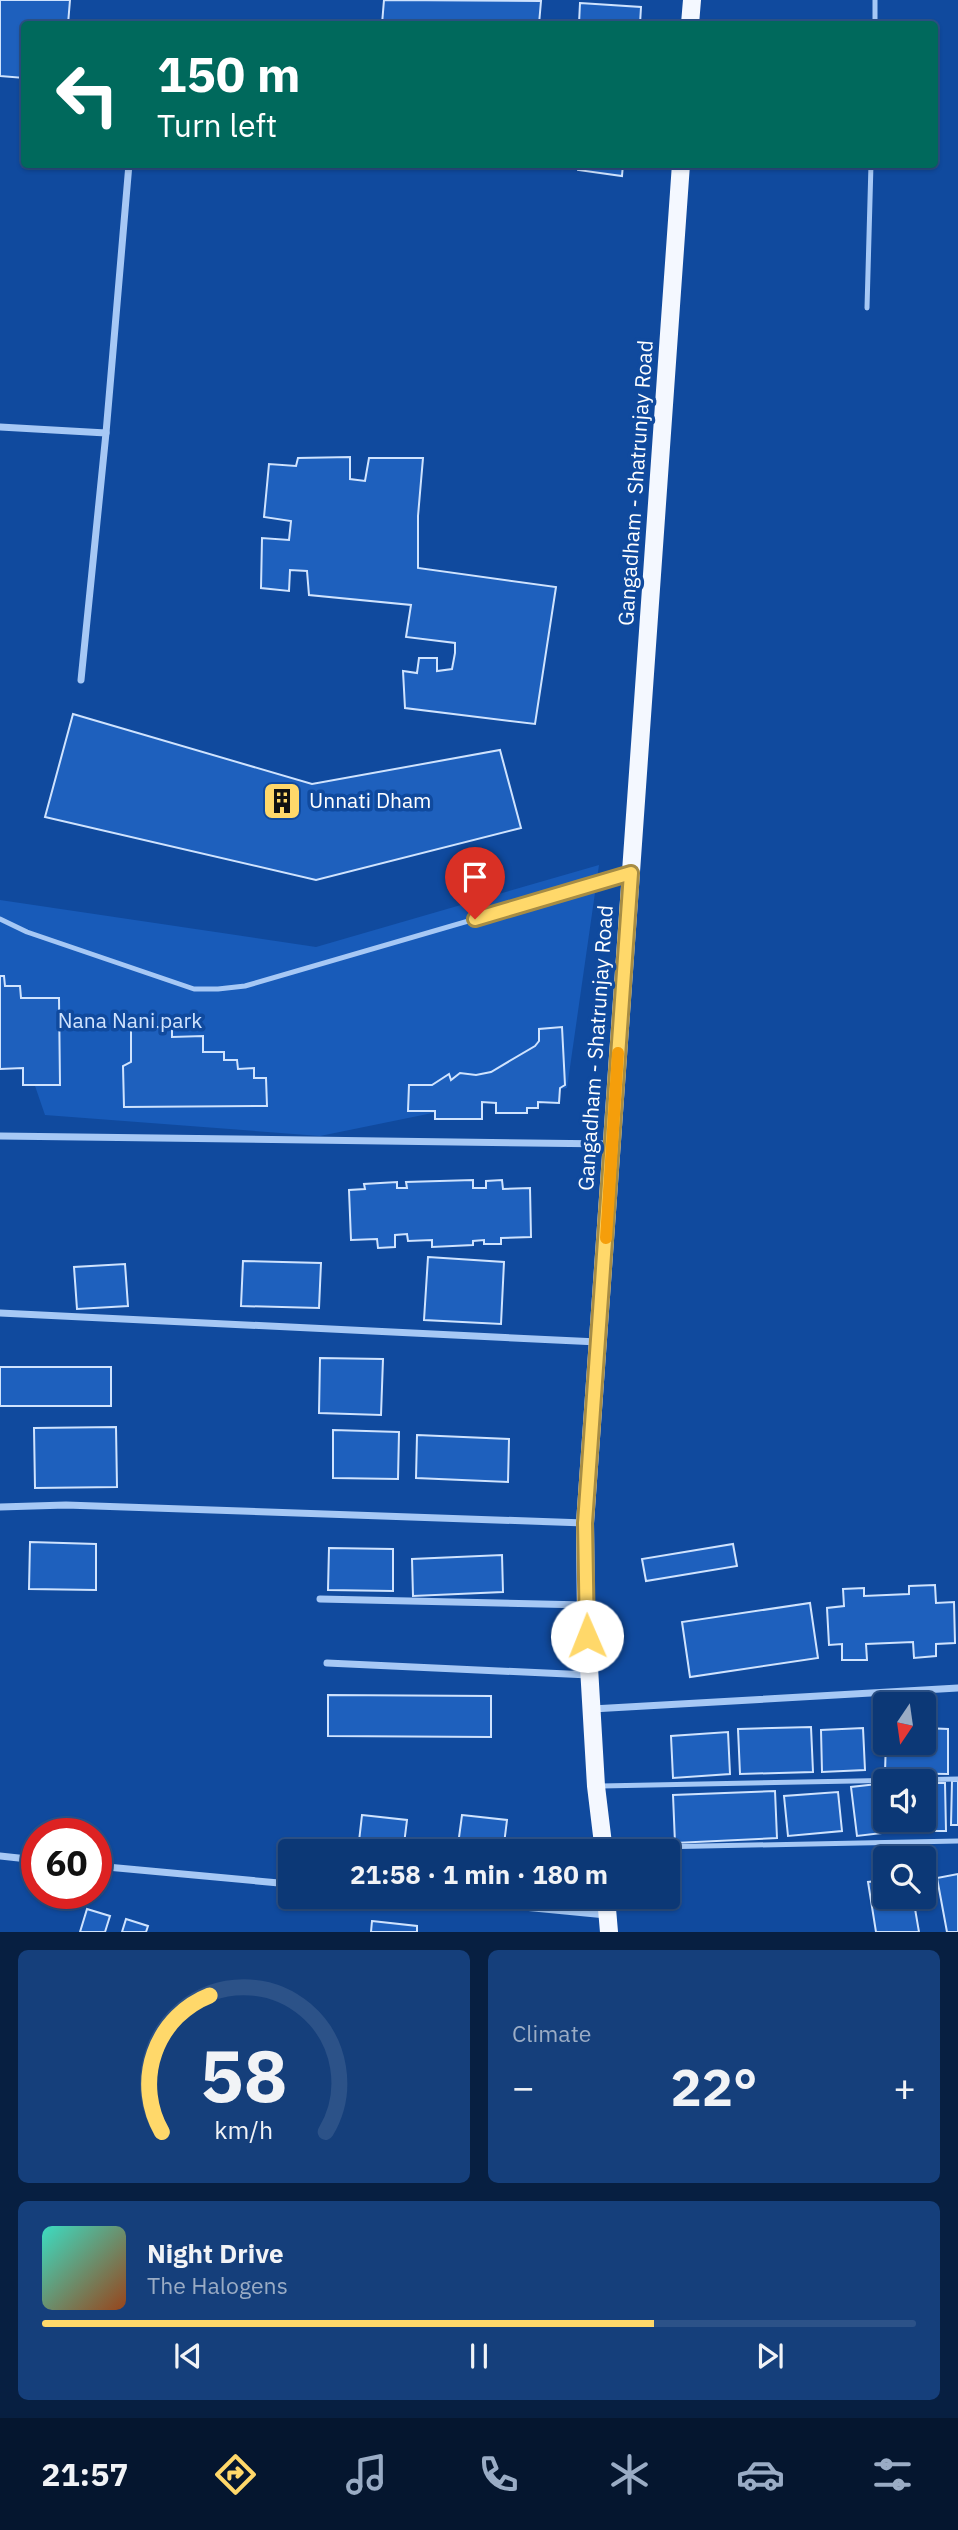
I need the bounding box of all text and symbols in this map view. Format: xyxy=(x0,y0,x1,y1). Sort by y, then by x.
text: 150 m xyxy=(157,42,301,105)
icon: left xyxy=(42,49,133,140)
text: Turn left xyxy=(157,104,277,146)
street label: Gangadham - Shatrunjay Road xyxy=(611,339,659,627)
building icon: Unnati Dham xyxy=(261,780,303,822)
place label: Unnati Dham xyxy=(309,786,431,814)
pin xyxy=(445,847,505,919)
icon: arrive xyxy=(456,858,494,896)
street label: Gangadham - Shatrunjay Road xyxy=(571,904,619,1192)
park label: Nana Nani park xyxy=(58,1006,202,1034)
position arrow xyxy=(550,1599,624,1673)
north arrow xyxy=(873,1692,936,1755)
map controls xyxy=(873,1692,936,1909)
button: sound xyxy=(873,1769,936,1832)
speed limit sign: 60 xyxy=(21,1818,112,1909)
button: search xyxy=(873,1846,936,1909)
text: 21:58 · 1 min · 180 m xyxy=(350,1857,608,1891)
text: Climate xyxy=(512,2018,591,2048)
text: 58 xyxy=(200,2028,288,2123)
text: 22° xyxy=(671,2053,757,2120)
text: − xyxy=(512,2062,535,2111)
text: + xyxy=(893,2062,916,2111)
text: km/h xyxy=(215,2113,273,2146)
text: Night Drive xyxy=(147,2236,284,2270)
text: The Halogens xyxy=(147,2270,288,2300)
icon: previous xyxy=(169,2337,207,2375)
icon: pause xyxy=(460,2337,498,2375)
icon: next xyxy=(751,2337,789,2375)
icon: directions xyxy=(211,2450,260,2499)
icon: music xyxy=(342,2450,391,2499)
icon: phone xyxy=(474,2450,523,2499)
icon: climate xyxy=(605,2450,654,2499)
icon: car xyxy=(736,2450,785,2499)
icon: filters xyxy=(868,2450,917,2499)
text: 21:57 xyxy=(41,2453,129,2495)

